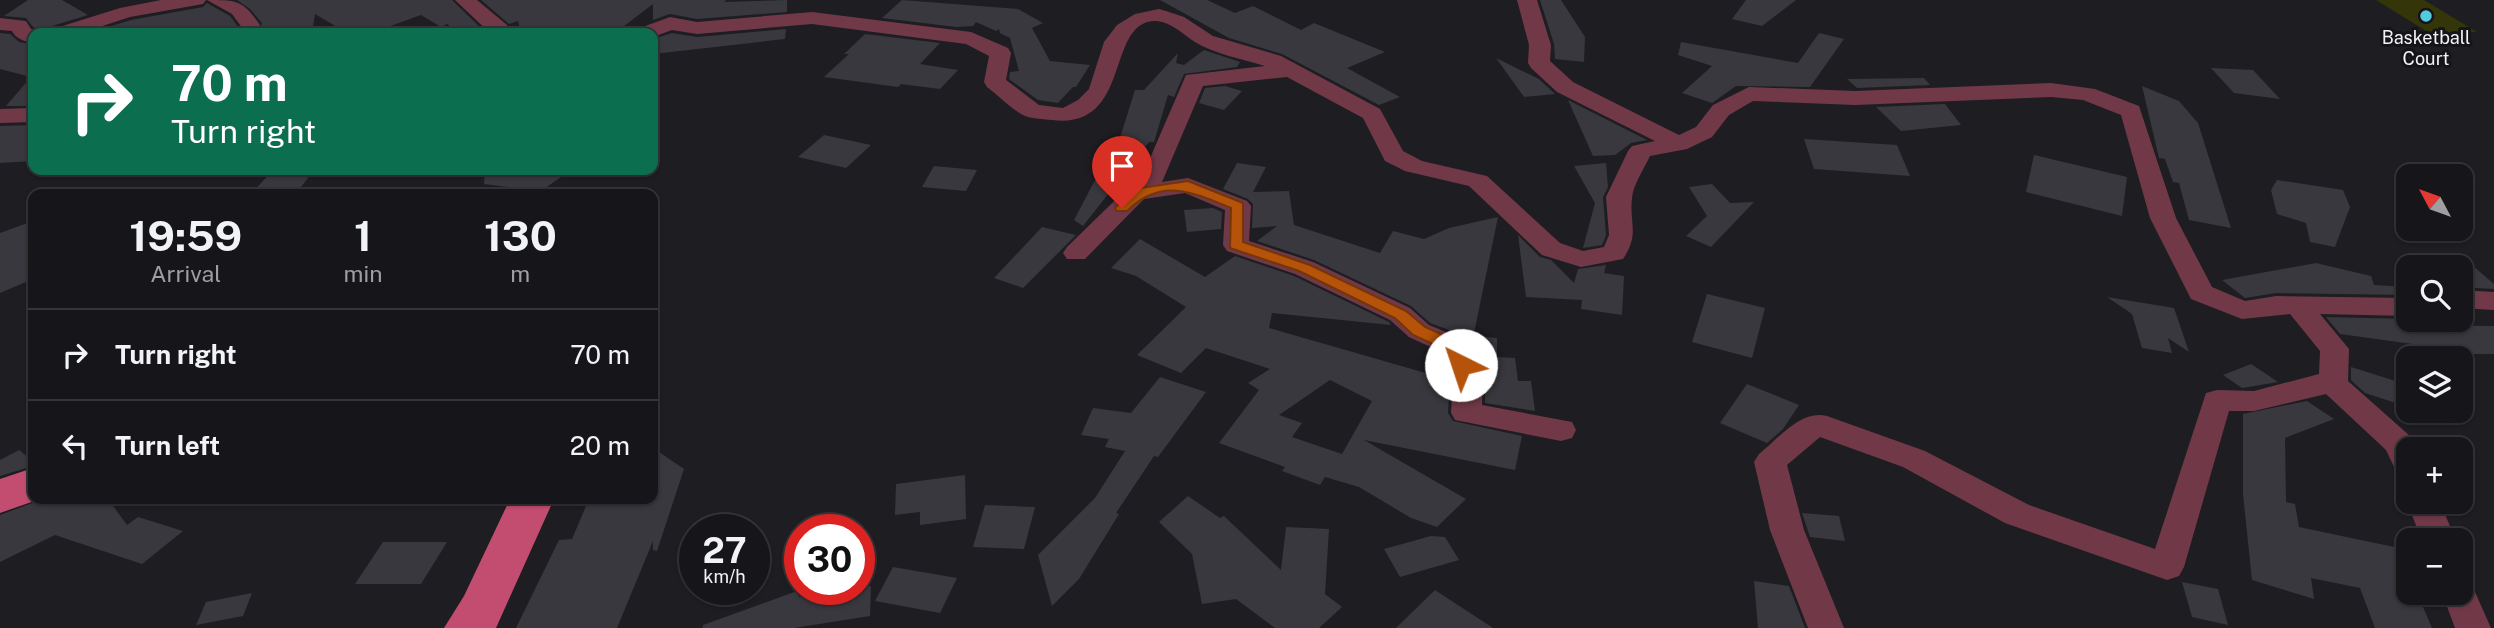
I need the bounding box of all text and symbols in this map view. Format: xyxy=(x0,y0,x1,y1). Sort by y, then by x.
marker: Basketball Court xyxy=(2418,8,2434,24)
place label: Basketball Court xyxy=(2382,27,2470,69)
text: 70 m xyxy=(171,54,288,112)
icon: right xyxy=(56,56,147,147)
text: Turn right xyxy=(171,113,316,150)
pin xyxy=(1092,136,1152,208)
icon: arrive xyxy=(1103,147,1141,185)
north arrow xyxy=(2396,164,2473,242)
map controls xyxy=(2396,164,2473,605)
text: 19:59 xyxy=(129,211,242,260)
text: 1 xyxy=(354,211,372,260)
text: 130 xyxy=(484,211,557,260)
button: search xyxy=(2396,255,2473,332)
text: Arrival xyxy=(150,260,221,287)
text: min xyxy=(344,260,383,287)
text: m xyxy=(510,260,530,287)
position arrow xyxy=(1424,328,1498,402)
icon: right xyxy=(56,336,94,374)
text: Turn right xyxy=(115,339,237,370)
text: 70 m xyxy=(570,339,630,370)
button: layers xyxy=(2396,346,2473,423)
icon: left xyxy=(56,427,94,465)
text: Turn left xyxy=(115,430,220,461)
text: 20 m xyxy=(570,430,630,461)
button: + xyxy=(2396,437,2473,514)
speed limit sign: 30 xyxy=(784,514,875,605)
button: − xyxy=(2396,528,2473,605)
text: 27 xyxy=(702,530,747,571)
text: km/h xyxy=(703,566,746,587)

